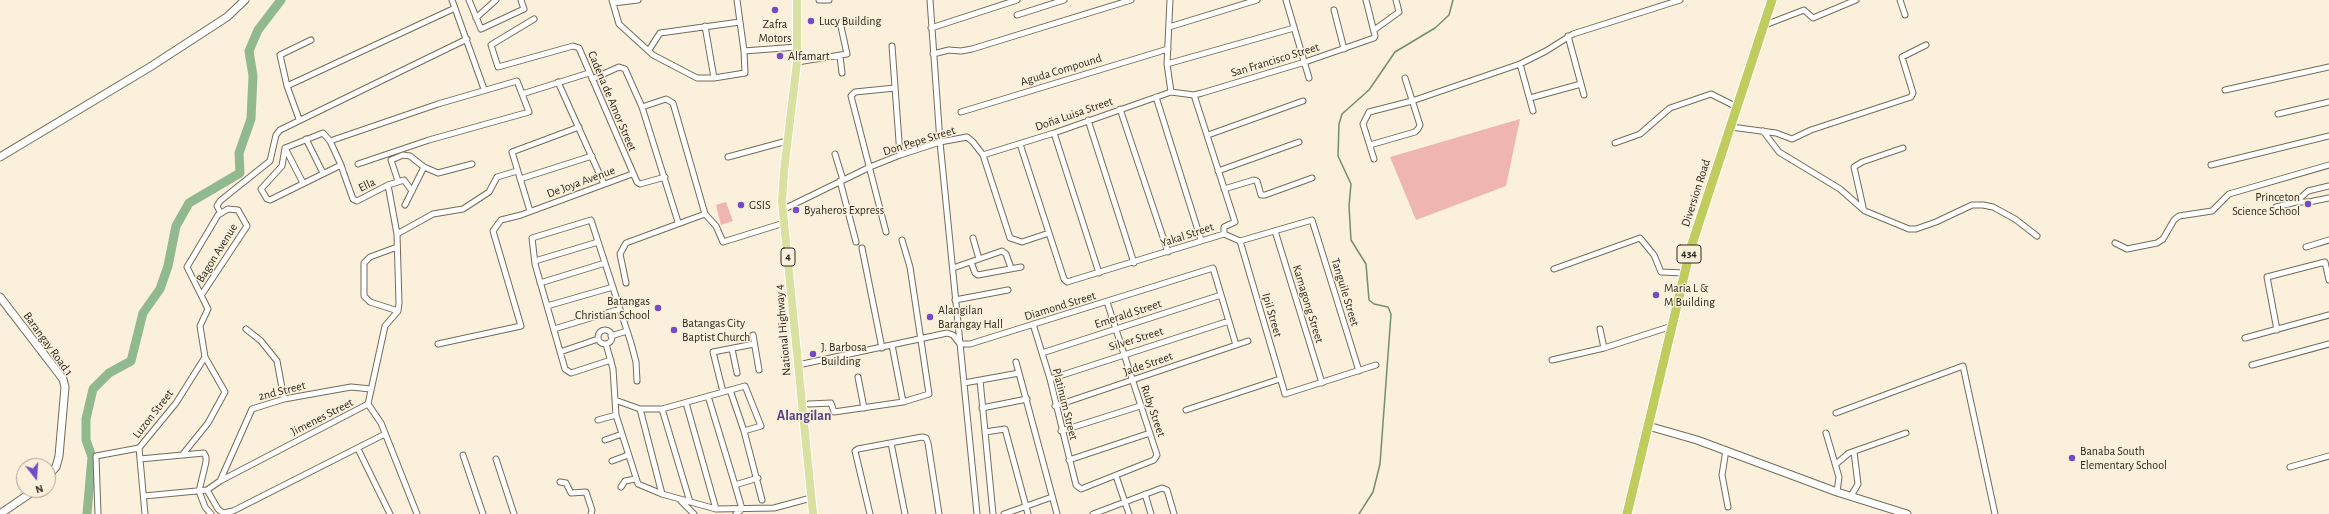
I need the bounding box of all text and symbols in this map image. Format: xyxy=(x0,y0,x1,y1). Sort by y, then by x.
marker: Zafra Motors xyxy=(770,5,780,15)
place label: Lucy Building xyxy=(819,14,881,28)
marker: Lucy Building xyxy=(806,16,816,26)
place label: Zafra Motors xyxy=(759,17,791,45)
street label: San Francisco Street xyxy=(1229,40,1321,80)
street label: Cadena de Amor Street xyxy=(584,49,640,153)
place label: Alfamart xyxy=(788,49,830,63)
marker: Alfamart xyxy=(775,51,785,61)
street label: Aguda Compound xyxy=(1019,51,1103,89)
street label: Doña Luisa Street xyxy=(1033,94,1115,134)
street label: Don Pepe Street xyxy=(881,123,957,159)
street label: Diversion Road xyxy=(1678,157,1714,229)
street label: De Joya Avenue xyxy=(545,163,617,201)
street label: Ella xyxy=(356,175,378,195)
place label: Princeton Science School xyxy=(2232,190,2300,218)
place label: GSIS xyxy=(749,198,771,212)
marker: Princeton Science School xyxy=(2303,199,2313,209)
marker: GSIS xyxy=(736,200,746,210)
place label: Byaheros Express xyxy=(804,203,884,217)
marker: Byaheros Express xyxy=(791,205,801,215)
street label: Yakal Street xyxy=(1159,220,1215,250)
street label: Bagon Avenue xyxy=(193,221,241,285)
road number: 434 xyxy=(1677,245,1701,263)
road number: 4 xyxy=(781,248,795,266)
street label: Tanguile Street xyxy=(1328,256,1362,328)
street label: Kamagong Street xyxy=(1289,263,1327,345)
place label: Maria L & M Building xyxy=(1664,281,1715,309)
street label: National Highway 4 xyxy=(772,284,794,376)
street label: Diamond Street xyxy=(1022,288,1098,324)
marker: Maria L & M Building xyxy=(1651,290,1661,300)
street label: Ipil Street xyxy=(1259,291,1285,339)
place label: Batangas Christian School xyxy=(575,294,650,322)
street label: Emerald Street xyxy=(1093,296,1163,332)
marker: Batangas Christian School xyxy=(653,303,663,313)
place label: Alangilan Barangay Hall xyxy=(938,303,1003,331)
street label: Barangay Road 1 xyxy=(20,309,76,379)
marker: Alangilan Barangay Hall xyxy=(925,312,935,322)
place label: Batangas City Baptist Church xyxy=(682,316,750,344)
street label: Silver Street xyxy=(1107,324,1165,354)
marker: Batangas City Baptist Church xyxy=(669,325,679,335)
place label: J. Barbosa Building xyxy=(821,340,867,368)
marker: J. Barbosa Building xyxy=(808,349,818,359)
street label: Jade Street xyxy=(1122,349,1174,379)
street label: Platinum Street xyxy=(1049,367,1081,441)
street label: 2nd Street xyxy=(257,378,307,404)
street label: Ruby Street xyxy=(1137,383,1169,439)
street label: Luzon Street xyxy=(129,387,177,441)
street label: Jimenes Street xyxy=(288,395,356,439)
district label: Alangilan xyxy=(777,408,831,424)
place label: Banaba South Elementary School xyxy=(2080,444,2167,472)
marker: Banaba South Elementary School xyxy=(2067,453,2077,463)
north arrow xyxy=(16,458,56,498)
text: N xyxy=(34,483,45,495)

